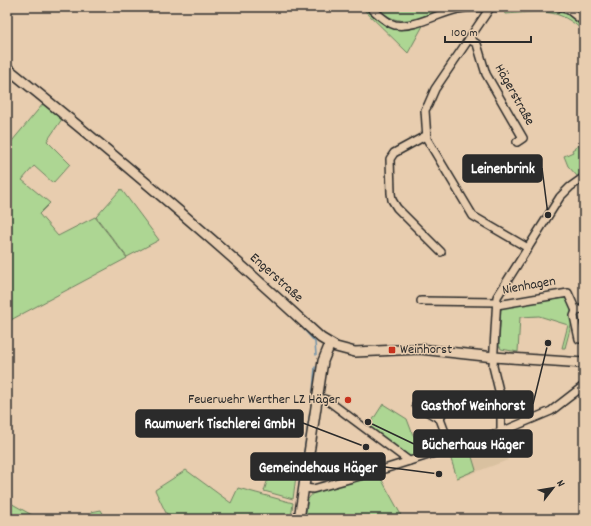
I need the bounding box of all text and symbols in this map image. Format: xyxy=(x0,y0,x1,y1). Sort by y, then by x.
scale bar xyxy=(445,18,531,44)
text: 100 m xyxy=(451,25,478,42)
street label: Hägerstraße xyxy=(489,61,539,129)
callout: Leinenbrink xyxy=(463,155,542,182)
text: Leinenbrink xyxy=(471,159,535,181)
street label: Engerstraße xyxy=(245,249,307,307)
street label: Nienhagen xyxy=(501,271,557,301)
place label: Weinhorst xyxy=(400,340,452,360)
marker: Weinhorst xyxy=(387,345,397,355)
place label: Feuerwehr Werther LZ Häger xyxy=(188,390,341,410)
callout: Gasthof Weinhorst xyxy=(413,391,533,418)
marker: Feuerwehr Werther LZ Häger xyxy=(343,395,353,405)
text: Gasthof Weinhorst xyxy=(421,396,526,418)
callout: Raumwerk Tischlerei GmbH xyxy=(136,410,303,437)
text: Raumwerk Tischlerei GmbH xyxy=(144,414,296,436)
callout: Bücherhaus Häger xyxy=(414,430,532,457)
text: Bücherhaus Häger xyxy=(422,435,525,457)
callout: Gemeindehaus Häger xyxy=(251,453,385,480)
text: Gemeindehaus Häger xyxy=(259,458,378,480)
north arrow xyxy=(533,468,573,508)
text: N xyxy=(552,477,568,491)

